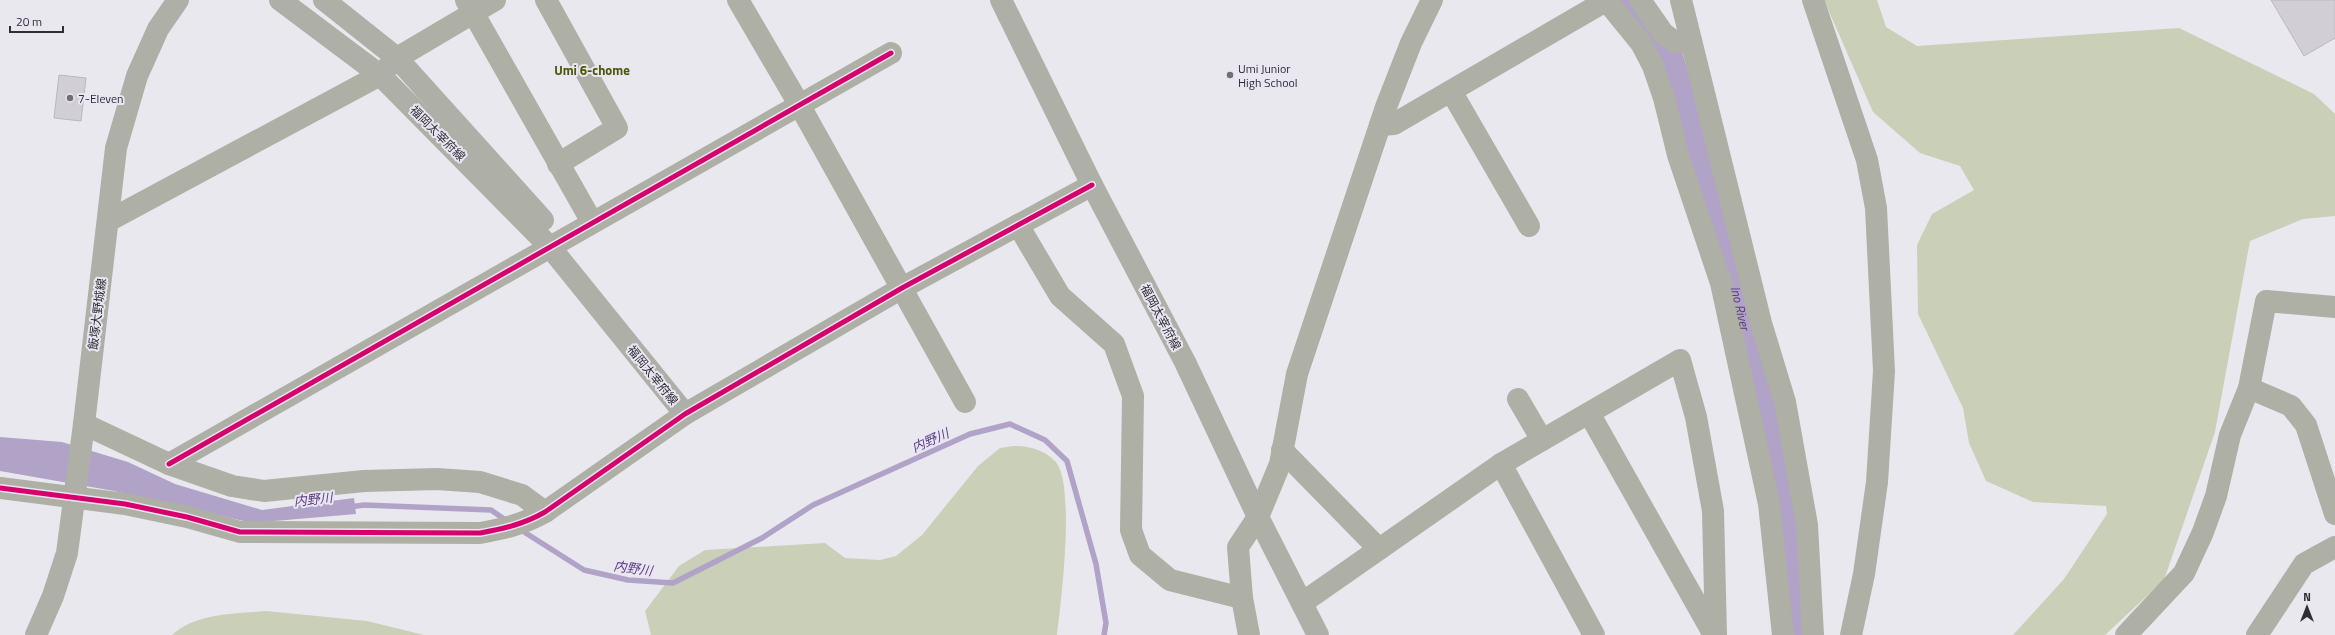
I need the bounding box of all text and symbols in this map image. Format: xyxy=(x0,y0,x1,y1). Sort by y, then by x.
scale bar xyxy=(10,8,63,34)
text: 20 m xyxy=(16,12,42,31)
place label: Umi Junior High School xyxy=(1238,59,1298,92)
district label: Umi 6-chome xyxy=(554,60,630,80)
marker: Umi Junior High School xyxy=(1225,70,1235,80)
place label: 7-Eleven xyxy=(78,89,124,108)
marker: 7-Eleven xyxy=(65,93,75,103)
street label: 福岡太宰府線 xyxy=(406,101,470,165)
street label: 飯塚大野城線 xyxy=(83,277,111,351)
street label: 福岡太宰府線 xyxy=(1136,281,1186,353)
water label: Ino River xyxy=(1726,284,1756,334)
street label: 福岡太宰府線 xyxy=(623,341,683,409)
water label: 内野川 xyxy=(908,422,954,457)
water label: 内野川 xyxy=(293,487,335,511)
water label: 内野川 xyxy=(612,555,656,581)
north arrow xyxy=(2287,587,2327,627)
text: N xyxy=(2303,589,2311,605)

